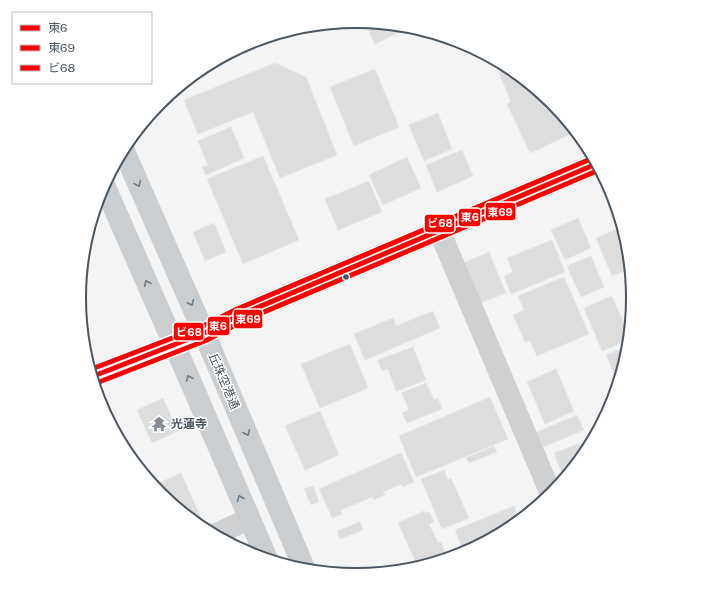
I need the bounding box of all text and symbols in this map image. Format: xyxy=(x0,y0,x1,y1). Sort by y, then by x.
legend xyxy=(12,12,152,84)
text: 東6 xyxy=(48,21,67,35)
text: 東69 xyxy=(48,41,75,55)
text: ビ68 xyxy=(48,61,75,75)
one-way arrow xyxy=(134,181,142,188)
line badge: 東69 xyxy=(485,202,516,221)
text: 東69 xyxy=(487,206,513,218)
line badge: 東6 xyxy=(458,208,481,227)
text: 東6 xyxy=(461,211,479,223)
line badge: ビ68 xyxy=(424,214,455,233)
text: ビ68 xyxy=(427,217,453,229)
unlabelled marker xyxy=(341,272,351,282)
one-way arrow xyxy=(144,279,152,287)
one-way arrow xyxy=(186,299,194,307)
line badge: 東69 xyxy=(233,309,263,329)
text: 東69 xyxy=(235,313,261,325)
line badge: 東6 xyxy=(207,316,230,336)
text: 東6 xyxy=(209,320,227,332)
line badge: ビ68 xyxy=(173,322,204,341)
text: ビ68 xyxy=(176,326,202,338)
street label: 丘珠空港通 xyxy=(206,351,242,411)
one-way arrow xyxy=(186,375,194,382)
temple icon: 光蓮寺 xyxy=(150,415,168,433)
place label: 光蓮寺 xyxy=(171,417,207,431)
one-way arrow xyxy=(242,430,250,437)
one-way arrow xyxy=(237,494,245,501)

